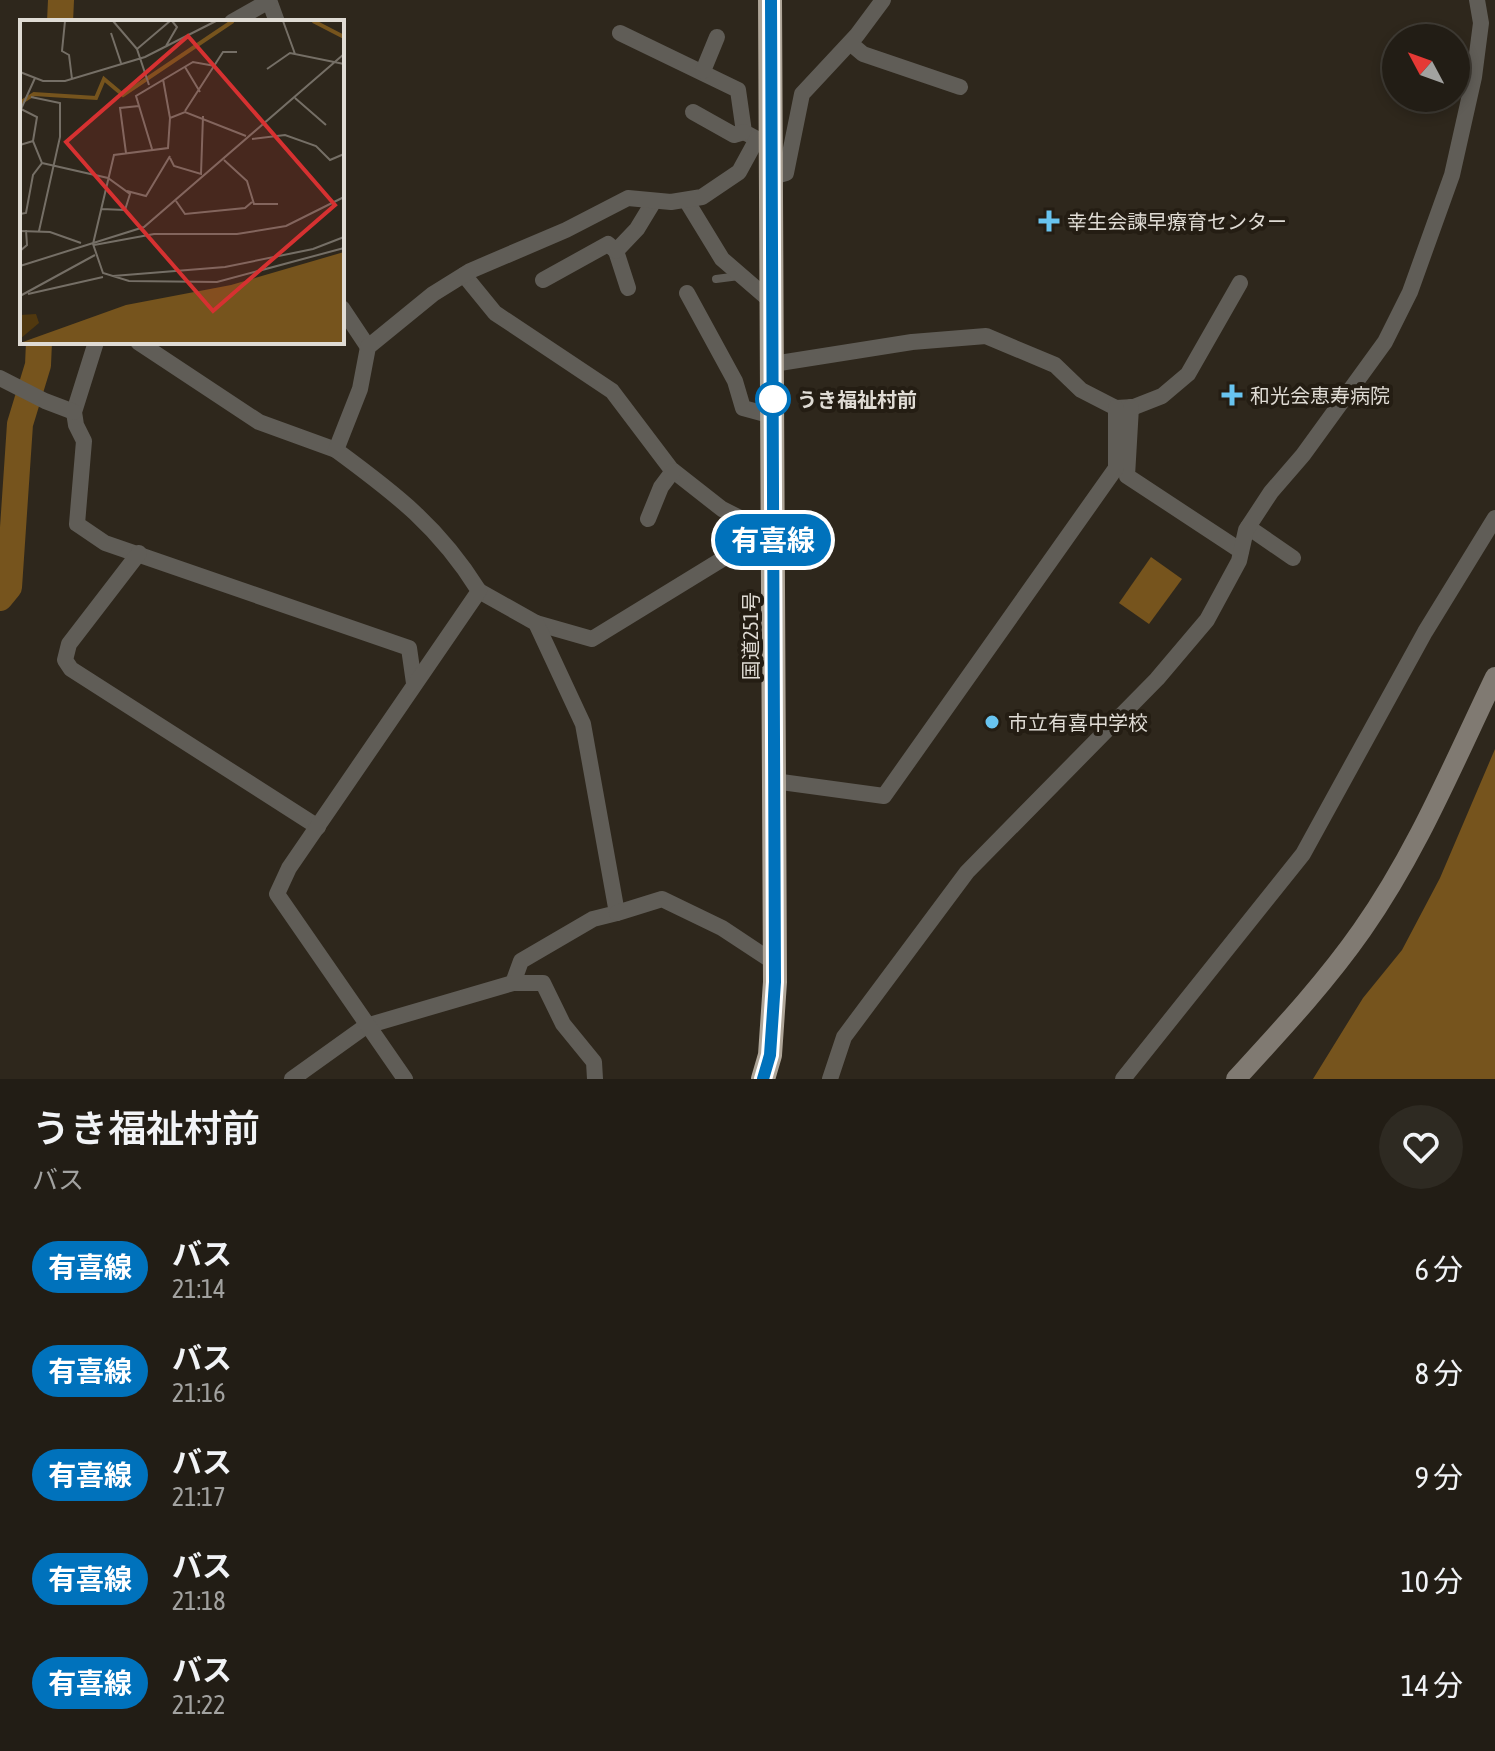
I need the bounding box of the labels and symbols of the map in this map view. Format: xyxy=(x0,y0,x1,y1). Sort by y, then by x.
inset map xyxy=(20,20,344,344)
north arrow xyxy=(1382,24,1470,112)
marker: 幸生会諫早療育センター xyxy=(1038,210,1060,232)
place label: 幸生会諫早療育センター xyxy=(1067,210,1287,233)
marker: うき福祉村前 xyxy=(756,382,790,416)
marker: 和光会恵寿病院 xyxy=(1221,384,1243,406)
place label: 和光会恵寿病院 xyxy=(1250,384,1390,407)
place label: うき福祉村前 xyxy=(797,388,917,411)
line badge: 有喜線 xyxy=(727,514,819,566)
street label: 国道251号 xyxy=(739,592,762,680)
place label: 市立有喜中学校 xyxy=(1008,711,1148,734)
marker: 市立有喜中学校 xyxy=(983,713,1001,731)

